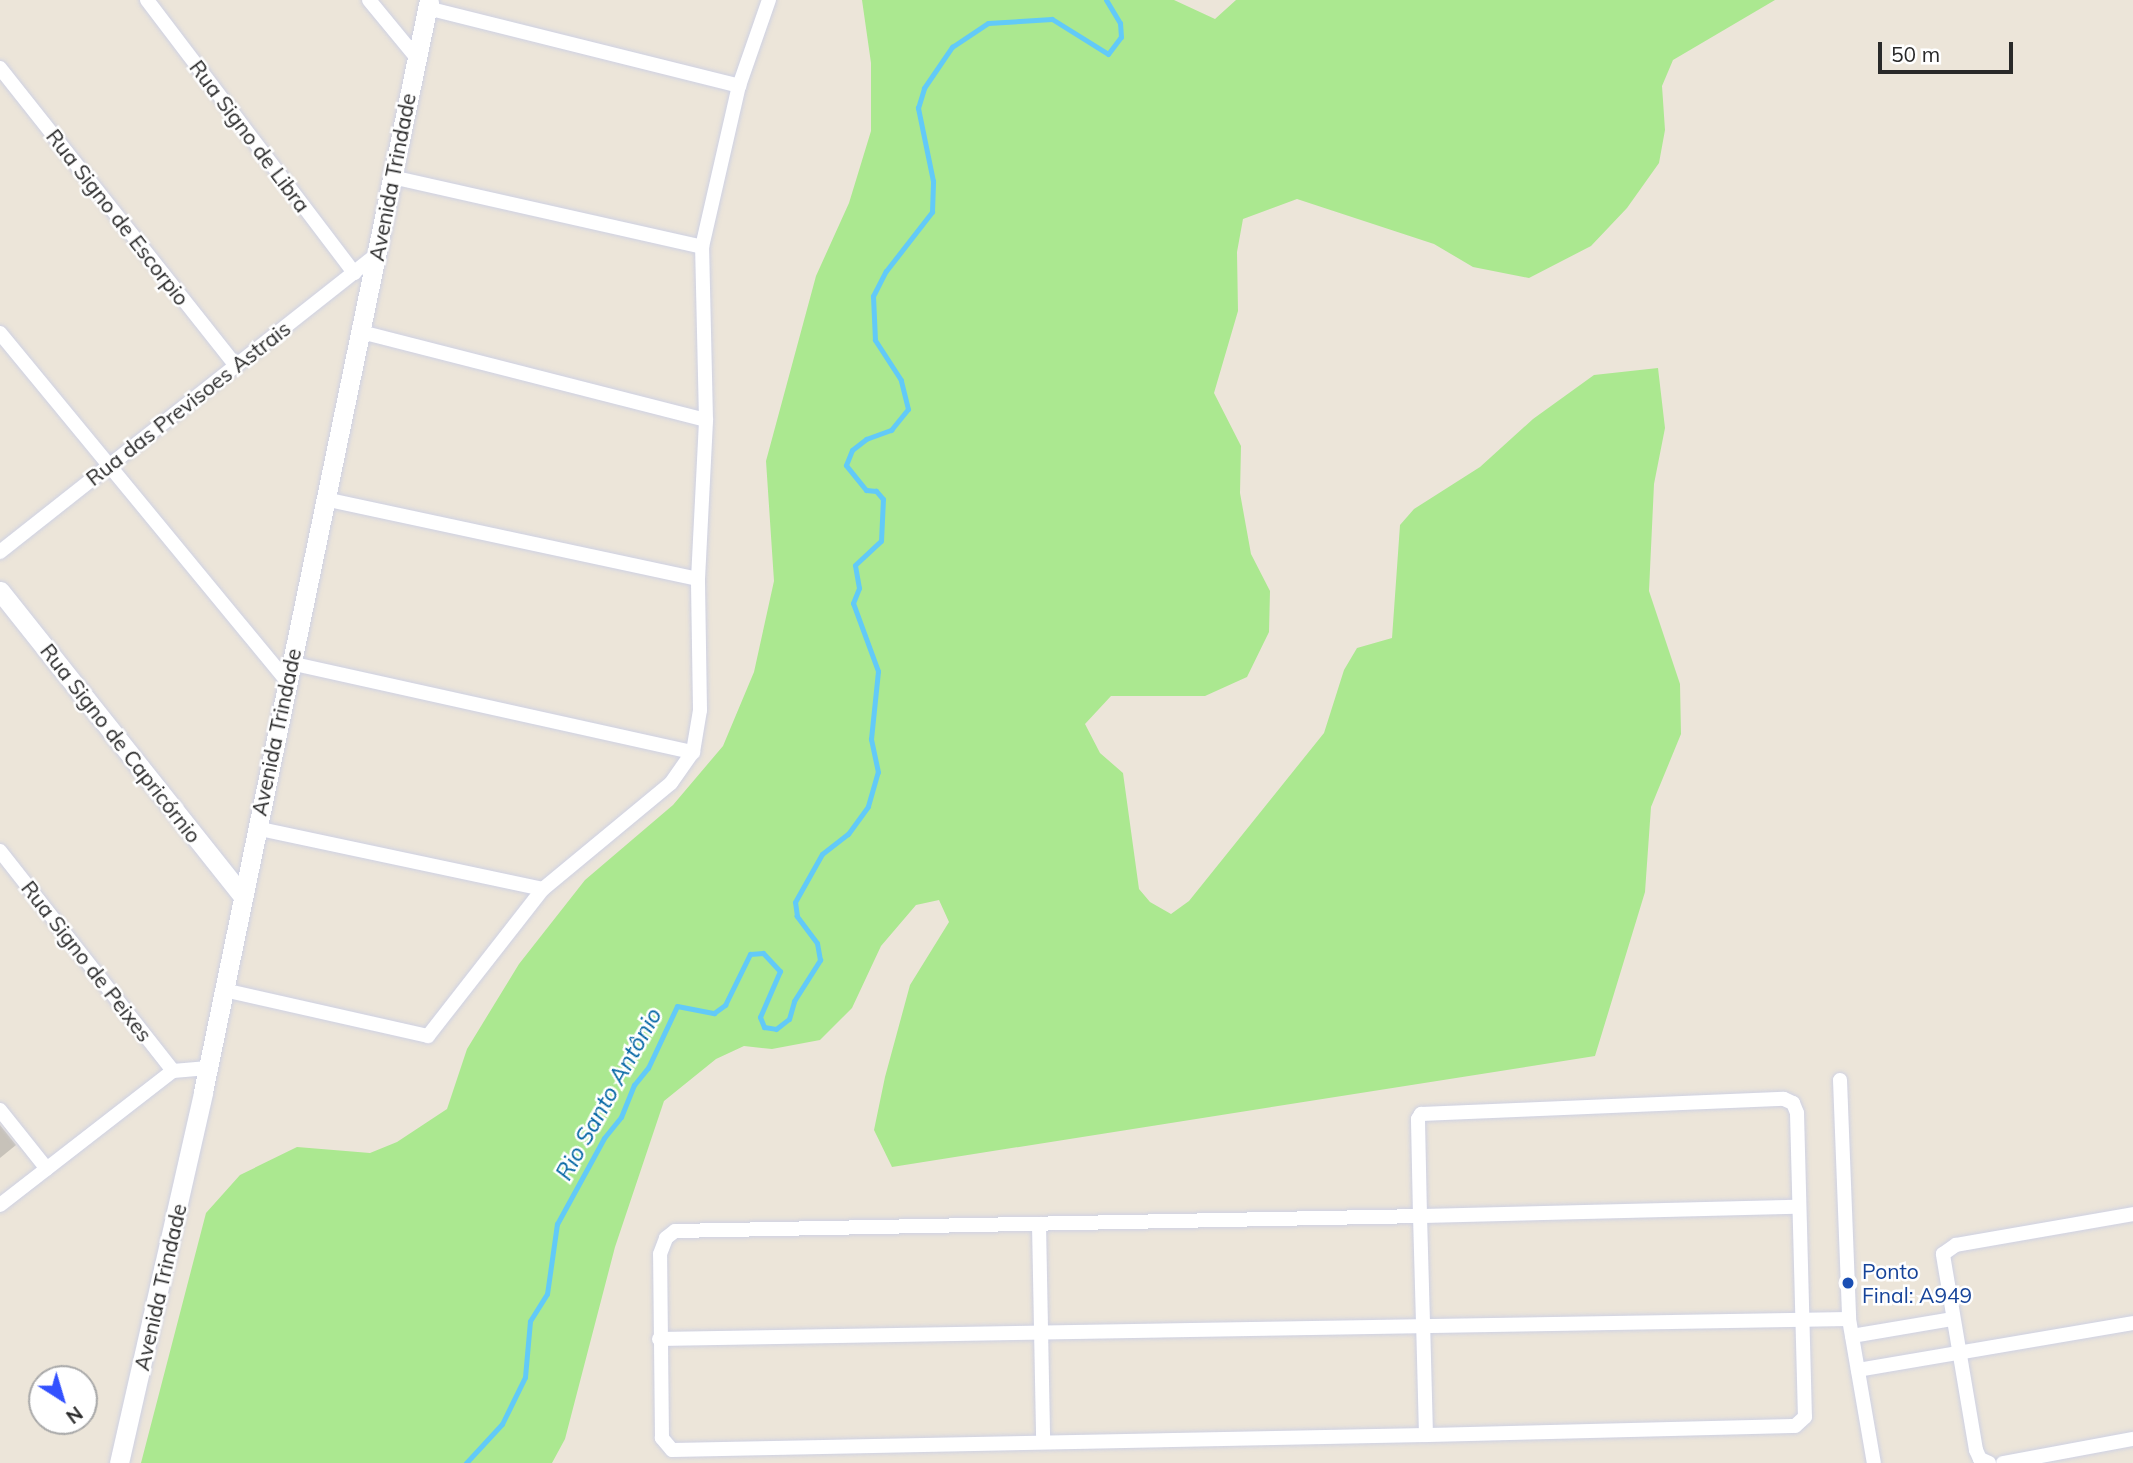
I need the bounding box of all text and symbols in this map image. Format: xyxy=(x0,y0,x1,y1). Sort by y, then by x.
scale bar xyxy=(1881,28,2016,72)
text: 50 m xyxy=(1891,41,1940,67)
street label: Rua Signo de Libra xyxy=(185,55,315,217)
street label: Avenida Trindade xyxy=(363,91,421,263)
street label: Rua Signo de Escorpio xyxy=(41,124,195,310)
street label: Rua das Previsoes Astrais xyxy=(81,315,295,491)
street label: Rua Signo de Capricórnio xyxy=(35,638,207,848)
street label: Avenida Trindade xyxy=(246,646,306,818)
street label: Rua Signo de Peixes xyxy=(16,876,158,1046)
water label: Rio Santo Antônio xyxy=(550,1003,668,1185)
street label: Avenida Trindade xyxy=(129,1201,191,1373)
place label: Ponto Final: A949 xyxy=(1862,1258,1972,1308)
marker: Ponto Final: A949 xyxy=(1840,1275,1856,1291)
north arrow xyxy=(28,1365,98,1435)
text: N xyxy=(61,1401,87,1429)

